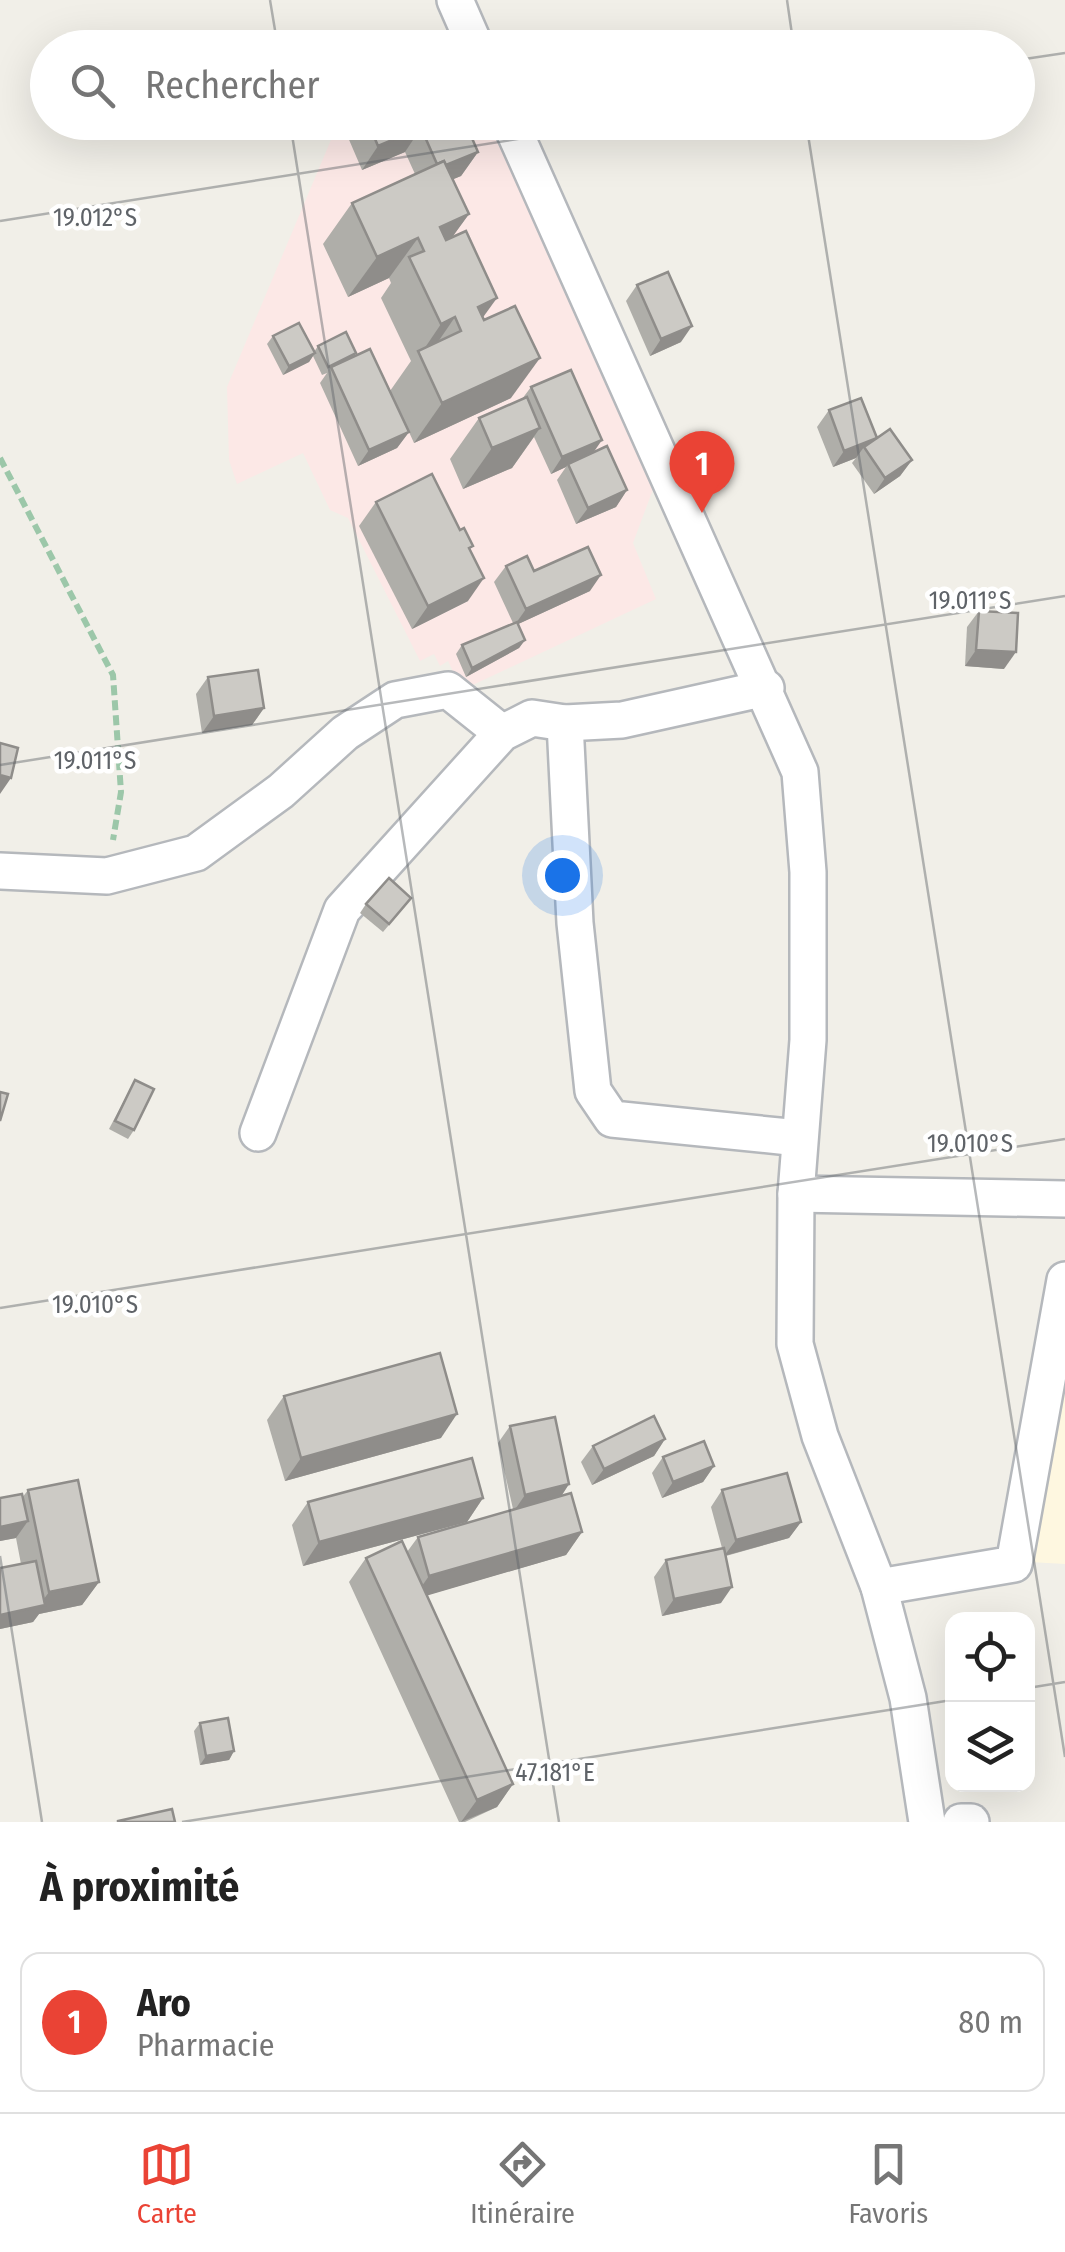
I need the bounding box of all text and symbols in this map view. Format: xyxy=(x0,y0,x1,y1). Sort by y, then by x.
search box xyxy=(30,30,1035,140)
icon: search xyxy=(65,58,120,113)
text: Rechercher xyxy=(145,62,320,108)
text: 19.012°S xyxy=(53,203,137,233)
pin: 1 xyxy=(670,430,734,513)
text: 19.011°S xyxy=(929,586,1011,616)
text: 19.011°S xyxy=(54,746,136,776)
your location xyxy=(537,850,588,901)
text: 19.010°S xyxy=(927,1129,1013,1159)
text: 19.010°S xyxy=(52,1290,138,1320)
map controls xyxy=(945,1612,1035,1792)
button: locate xyxy=(945,1612,1035,1702)
button: layers xyxy=(945,1702,1035,1792)
text: 47.181°E xyxy=(515,1758,595,1788)
text: À proximité xyxy=(40,1862,239,1912)
text: Aro xyxy=(137,1980,191,2026)
text: 1 xyxy=(68,2003,81,2041)
text: 80 m xyxy=(958,2003,1023,2041)
text: Pharmacie xyxy=(137,2026,275,2064)
tab: Carte xyxy=(137,2137,197,2230)
tab: Itinéraire xyxy=(470,2137,575,2230)
tab: Favoris xyxy=(848,2137,928,2230)

